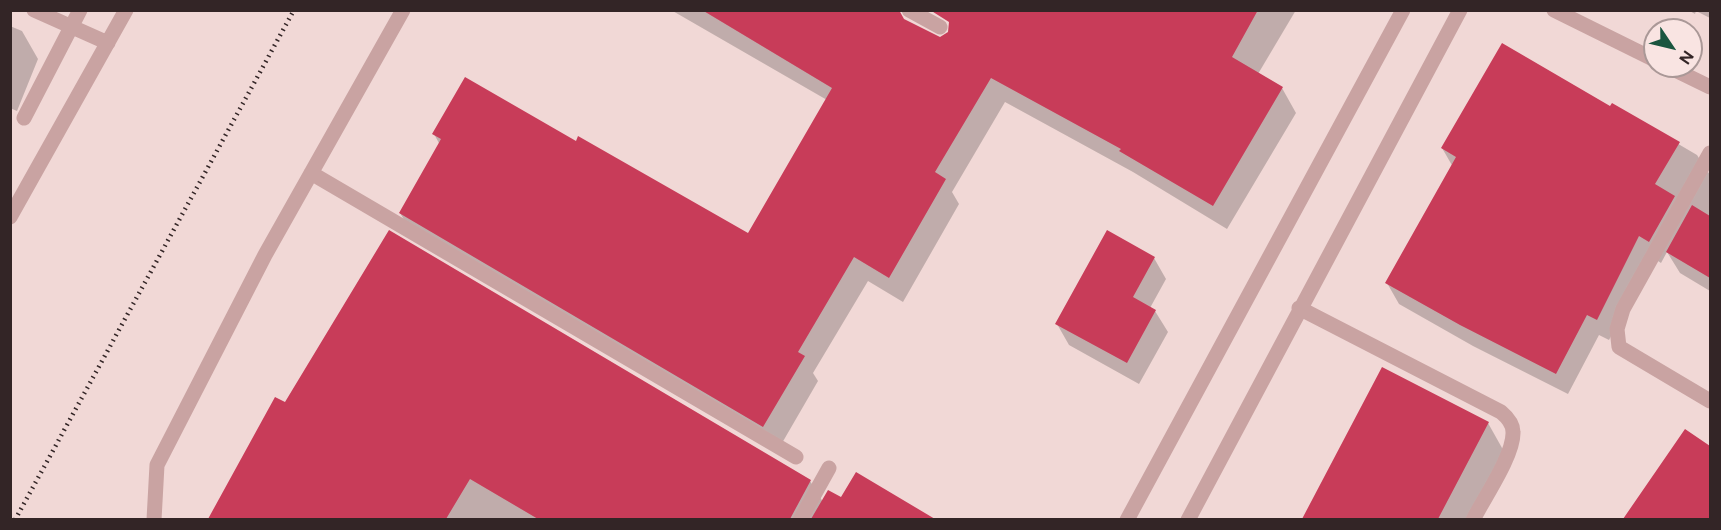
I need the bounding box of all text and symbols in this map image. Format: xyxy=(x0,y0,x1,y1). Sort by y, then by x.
north arrow xyxy=(1643,18,1703,78)
text: N xyxy=(1675,47,1698,68)

